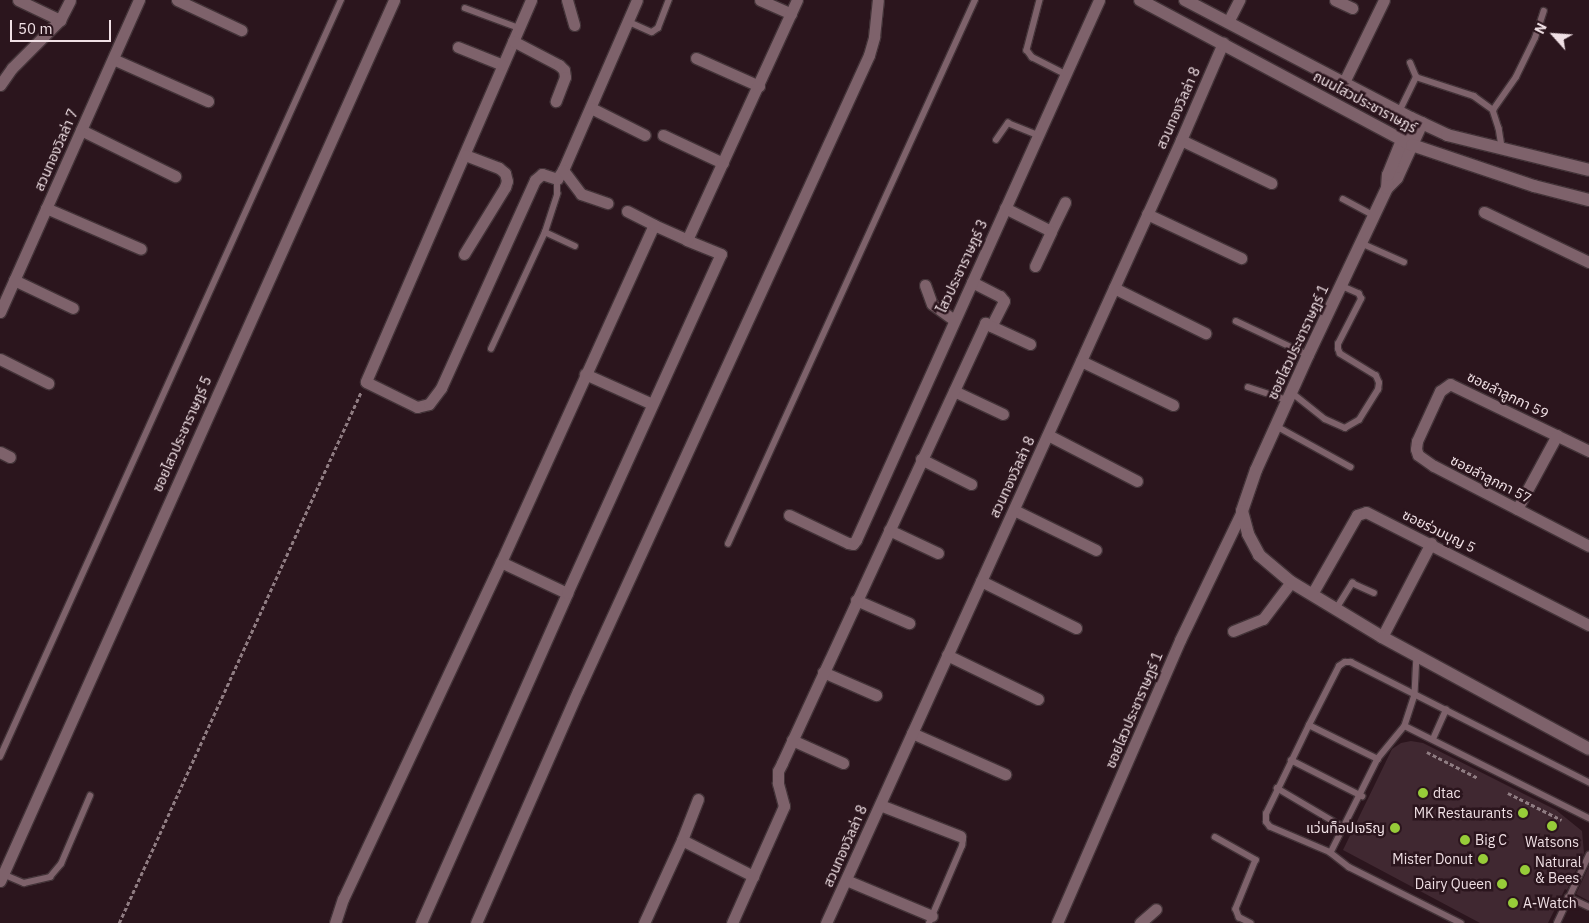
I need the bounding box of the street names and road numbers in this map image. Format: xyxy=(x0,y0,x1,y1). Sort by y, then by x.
street label: สวนทองวิลล่า 8 xyxy=(1152,64,1204,152)
street label: ถนนไสวประชาราษฎร์ xyxy=(1310,68,1420,136)
street label: สวนทองวิลล่า 7 xyxy=(30,106,82,194)
street label: ไสวประชาราษฎร์ 3 xyxy=(933,217,991,315)
street label: ซอยไสวประชาราษฎร์ 1 xyxy=(1264,282,1332,402)
street label: ซอยลำลูกกา 59 xyxy=(1465,368,1551,422)
street label: ซอยไสวประชาราษฎร์ 5 xyxy=(149,373,215,495)
street label: สวนทองวิลล่า 8 xyxy=(986,434,1038,520)
street label: ซอยลำลูกกา 57 xyxy=(1448,451,1534,507)
street label: ซอยร่วมบุญ 5 xyxy=(1400,506,1478,556)
street label: ซอยไสวประชาราษฎร์ 1 xyxy=(1102,649,1166,771)
street label: สวนทองวิลล่า 8 xyxy=(819,802,871,890)

